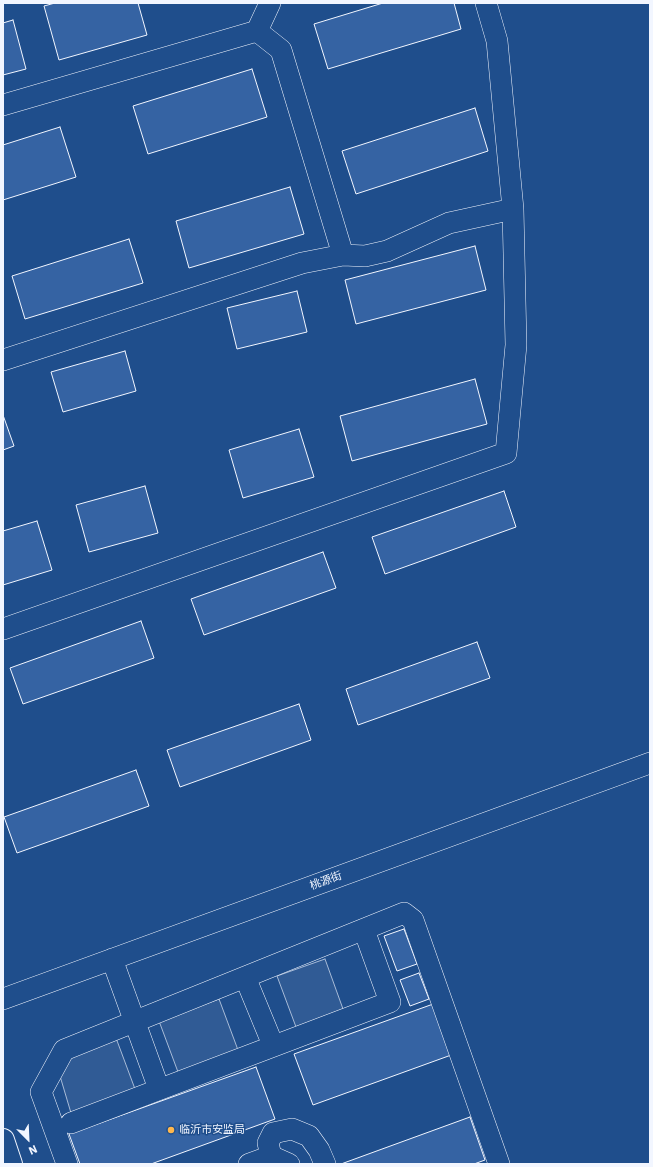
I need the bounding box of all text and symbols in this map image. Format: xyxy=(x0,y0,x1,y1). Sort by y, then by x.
street label: 桃源街 xyxy=(308,869,344,893)
north arrow xyxy=(8,1119,48,1159)
place label: 临沂市安监局 xyxy=(179,1123,245,1137)
marker: 临沂市安监局 xyxy=(166,1125,176,1135)
text: N xyxy=(26,1142,39,1158)

